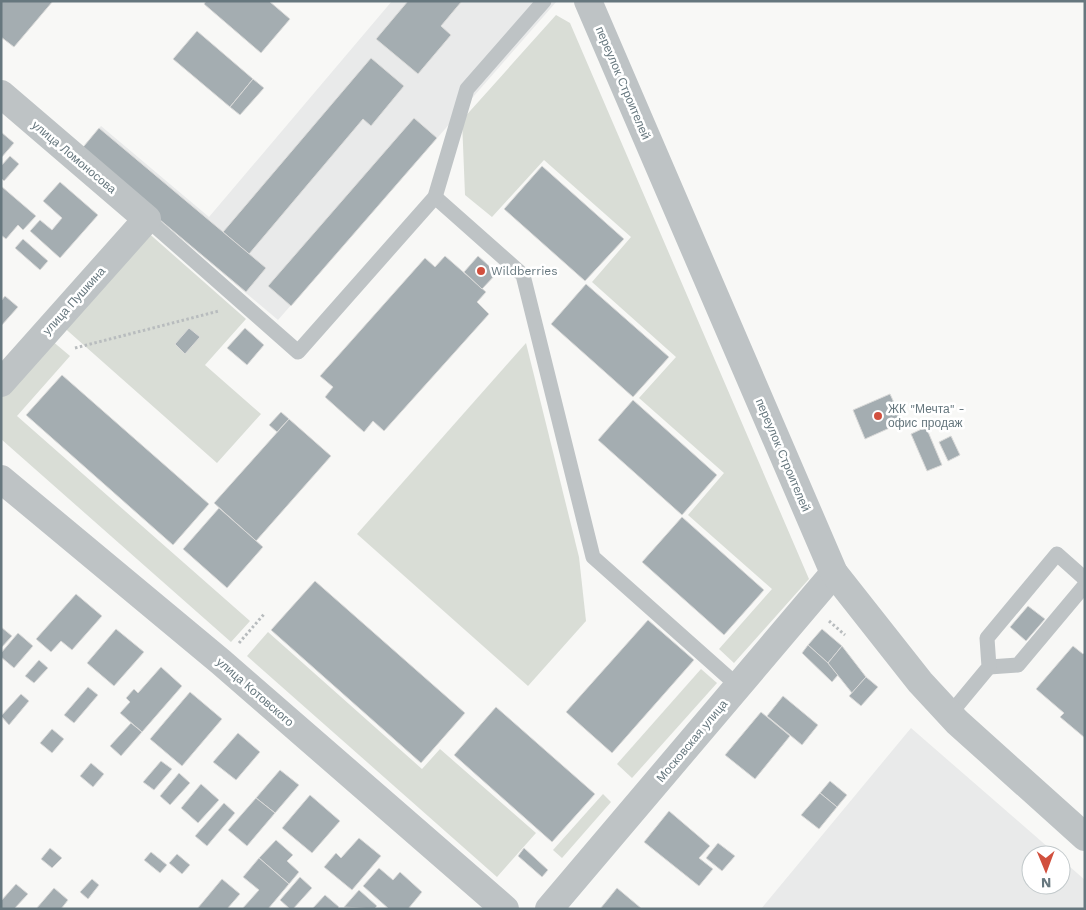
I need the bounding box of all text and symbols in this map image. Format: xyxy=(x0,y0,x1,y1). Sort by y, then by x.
street label: переулок Строителей xyxy=(593,24,653,142)
street label: улица Ломоносова xyxy=(29,118,119,197)
street label: улица Пушкина xyxy=(40,264,108,338)
place label: Wildberries xyxy=(491,264,558,278)
marker: Wildberries xyxy=(475,265,487,277)
street label: переулок Строителей xyxy=(753,396,813,514)
place label: ЖК "Мечта" - офис продаж xyxy=(888,402,965,430)
marker: ЖК "Мечта" - офис продаж xyxy=(872,410,884,422)
street label: улица Котовского xyxy=(214,655,297,730)
street label: Московская улица xyxy=(654,697,731,785)
north arrow xyxy=(1021,845,1071,895)
text: N xyxy=(1041,875,1052,891)

